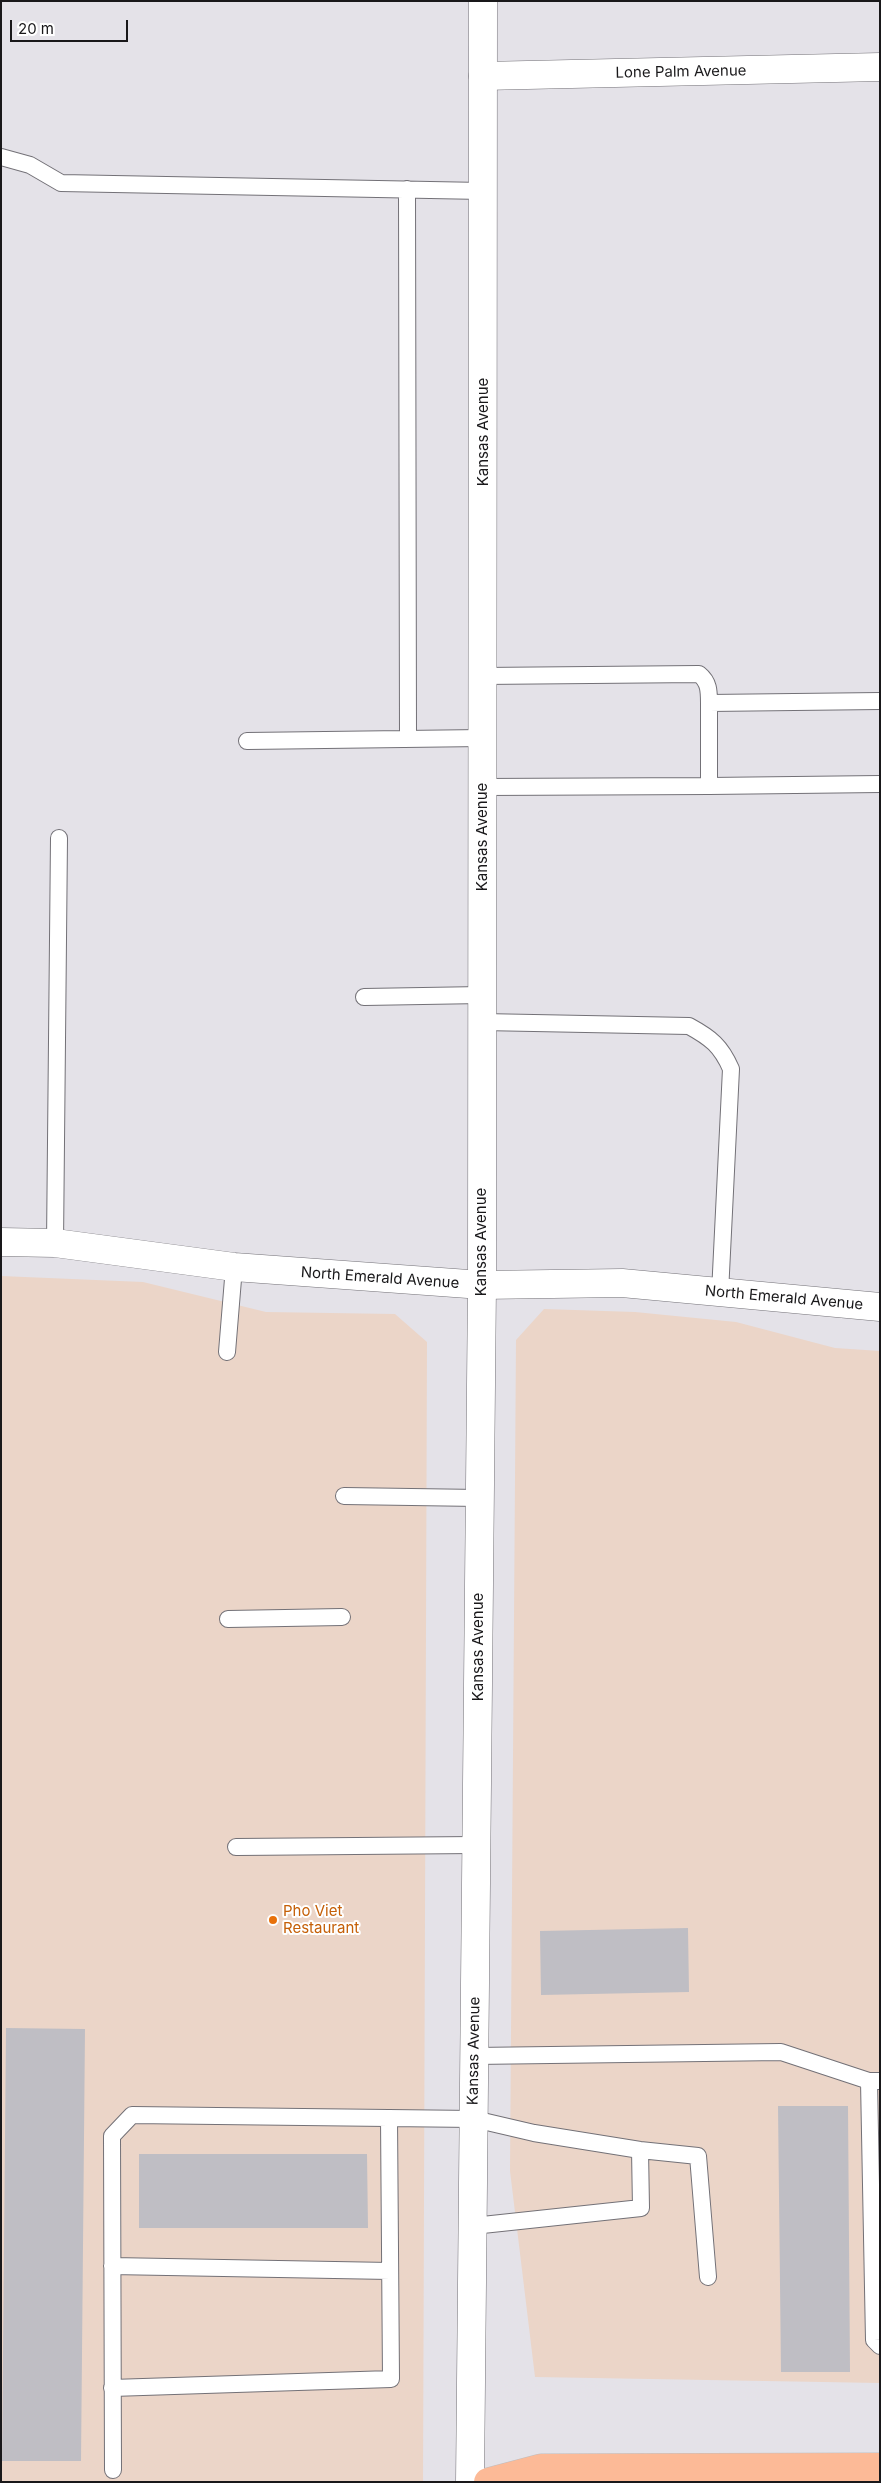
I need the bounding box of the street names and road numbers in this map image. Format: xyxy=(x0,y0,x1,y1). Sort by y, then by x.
street label: Lone Palm Avenue xyxy=(615,62,747,82)
street label: Kansas Avenue xyxy=(474,378,492,486)
street label: Kansas Avenue xyxy=(473,783,491,891)
street label: Kansas Avenue xyxy=(472,1188,490,1296)
street label: North Emerald Avenue xyxy=(300,1263,460,1293)
street label: North Emerald Avenue xyxy=(704,1282,864,1314)
street label: Kansas Avenue xyxy=(469,1593,487,1701)
street label: Kansas Avenue xyxy=(464,1997,484,2105)

